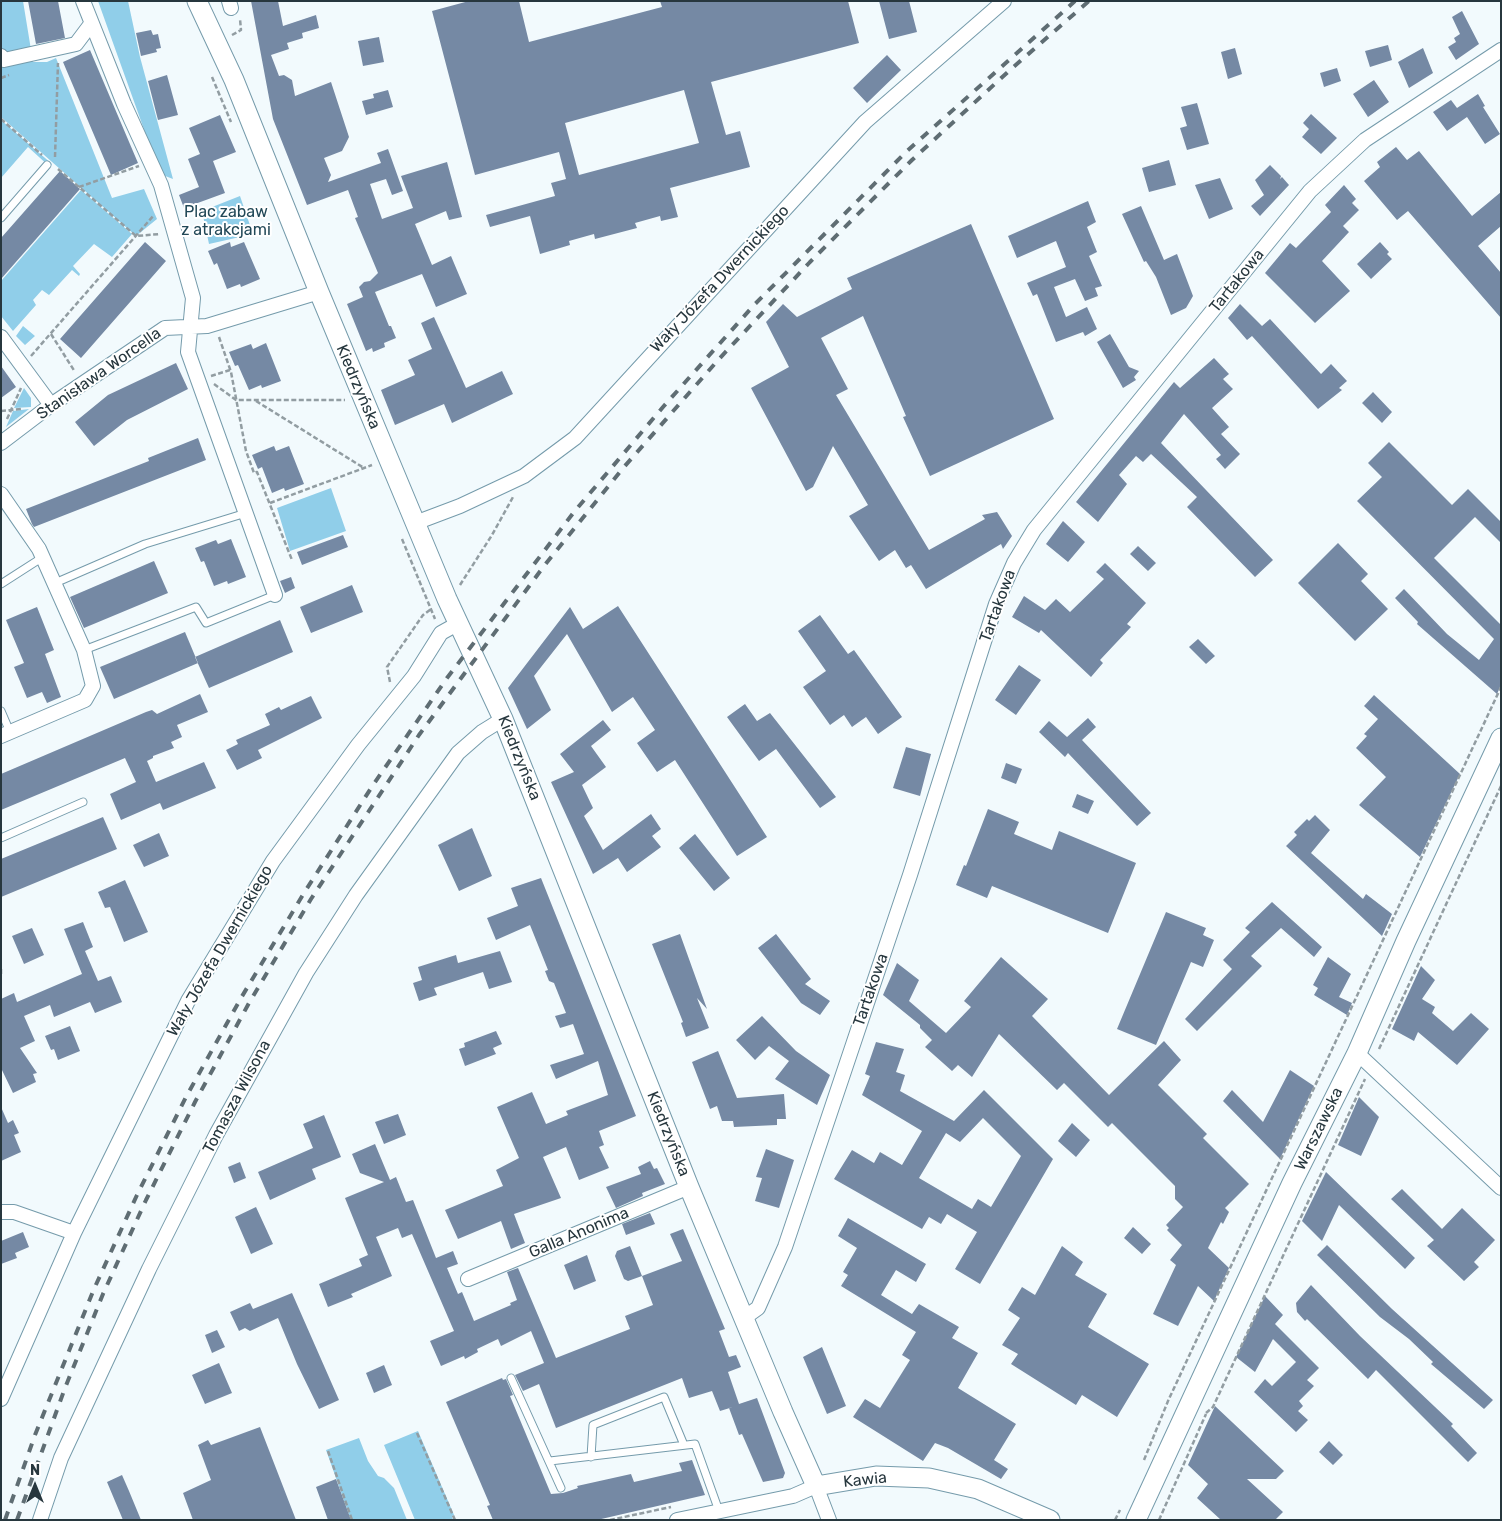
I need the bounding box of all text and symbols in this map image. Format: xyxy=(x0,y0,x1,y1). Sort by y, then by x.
street label: Wały Józefa Dwernickiego xyxy=(647,201,793,357)
park label: Plac zabaw z atrakcjami xyxy=(181,202,271,240)
street label: Tartakowa xyxy=(1206,245,1268,317)
street label: Stanisława Worcella xyxy=(33,324,165,424)
street label: Kiedrzyńska xyxy=(332,342,384,432)
street label: Tartakowa xyxy=(976,567,1020,645)
street label: Kiedrzyńska xyxy=(493,713,545,803)
street label: Wały Józefa Dwernickiego xyxy=(163,862,277,1040)
street label: Tartakowa xyxy=(850,951,892,1029)
street label: Tomasza Wilsona xyxy=(199,1037,275,1157)
street label: Warszawska xyxy=(1291,1084,1347,1174)
street label: Kiedrzyńska xyxy=(642,1089,694,1179)
street label: Galla Anonima xyxy=(526,1203,632,1263)
north arrow xyxy=(10,1461,60,1511)
text: N xyxy=(30,1462,40,1479)
street label: Kawia xyxy=(842,1468,888,1492)

